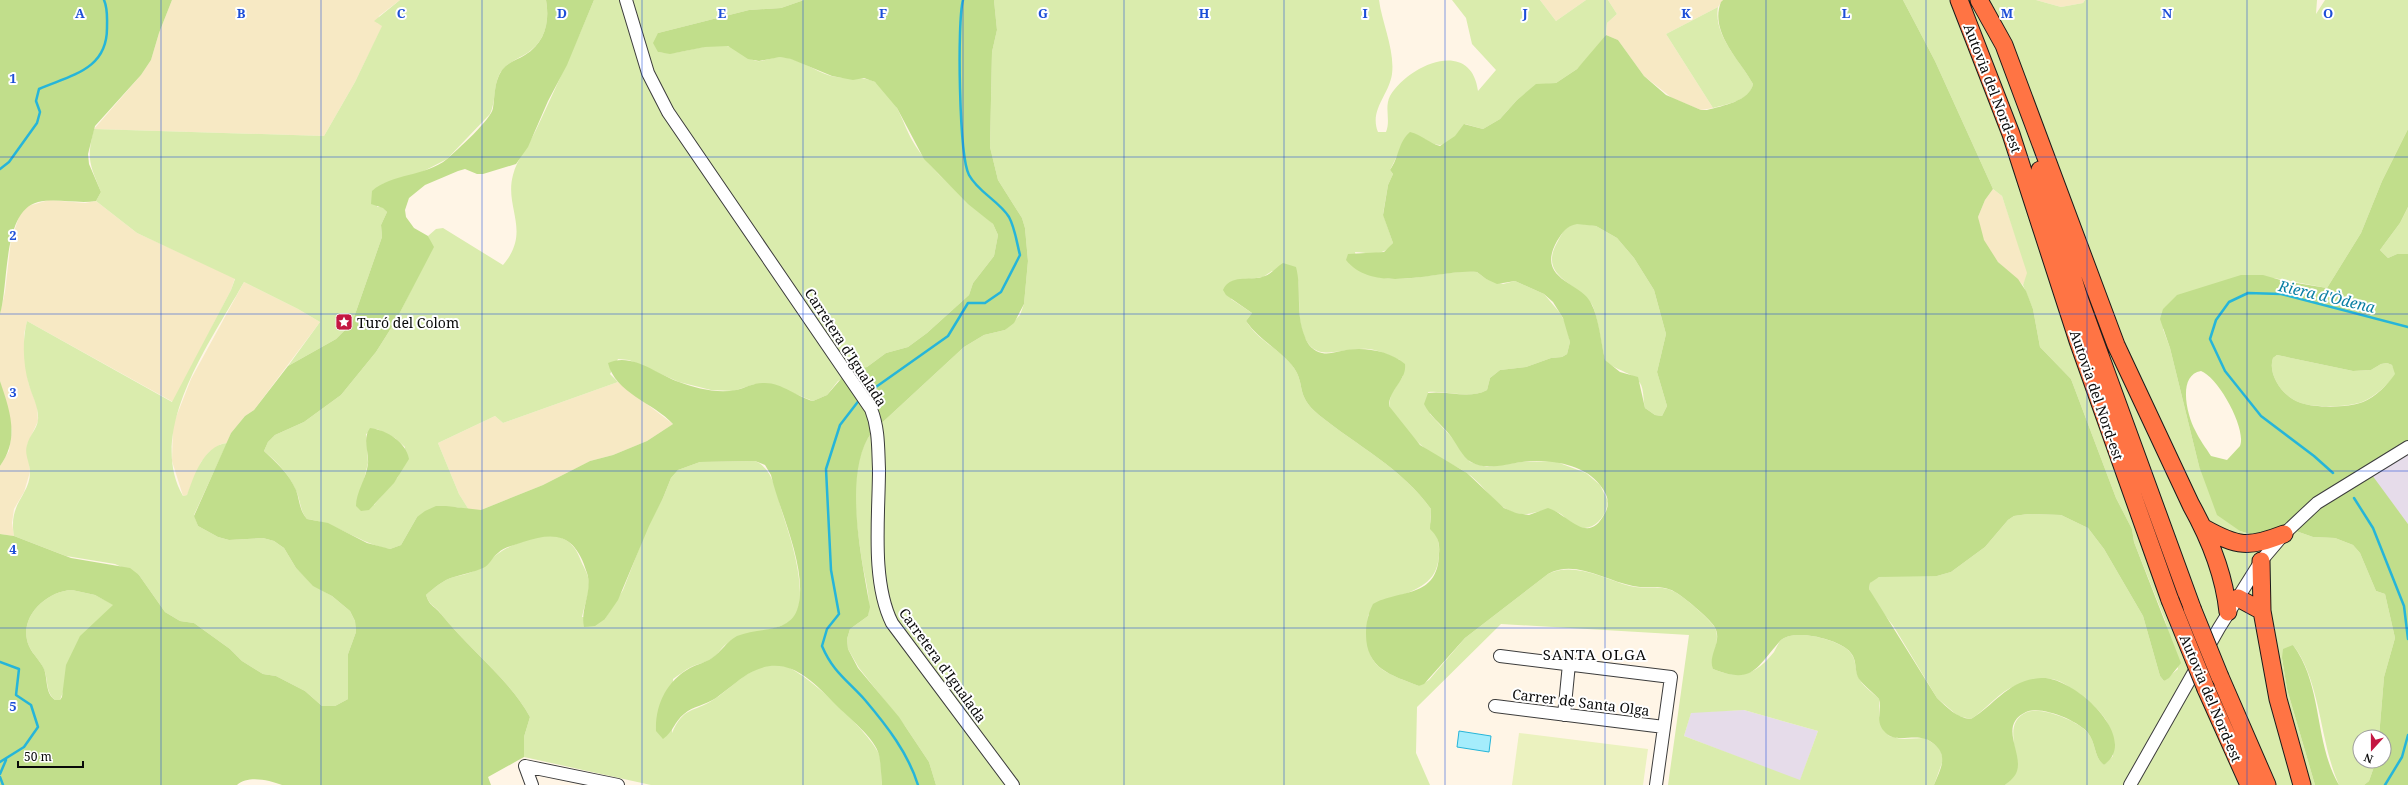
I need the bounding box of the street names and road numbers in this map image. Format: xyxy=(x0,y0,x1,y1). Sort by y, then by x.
street label: Autovia del Nord-est xyxy=(1960,21,2026,155)
street label: Carretera d'Igualada xyxy=(801,284,891,410)
street label: Autovia del Nord-est xyxy=(2066,327,2128,463)
street label: Carretera d'Igualada xyxy=(895,604,991,726)
street label: Autovia del Nord-est xyxy=(2176,631,2246,765)
street label: Carrer de Santa Olga xyxy=(1511,684,1651,720)

